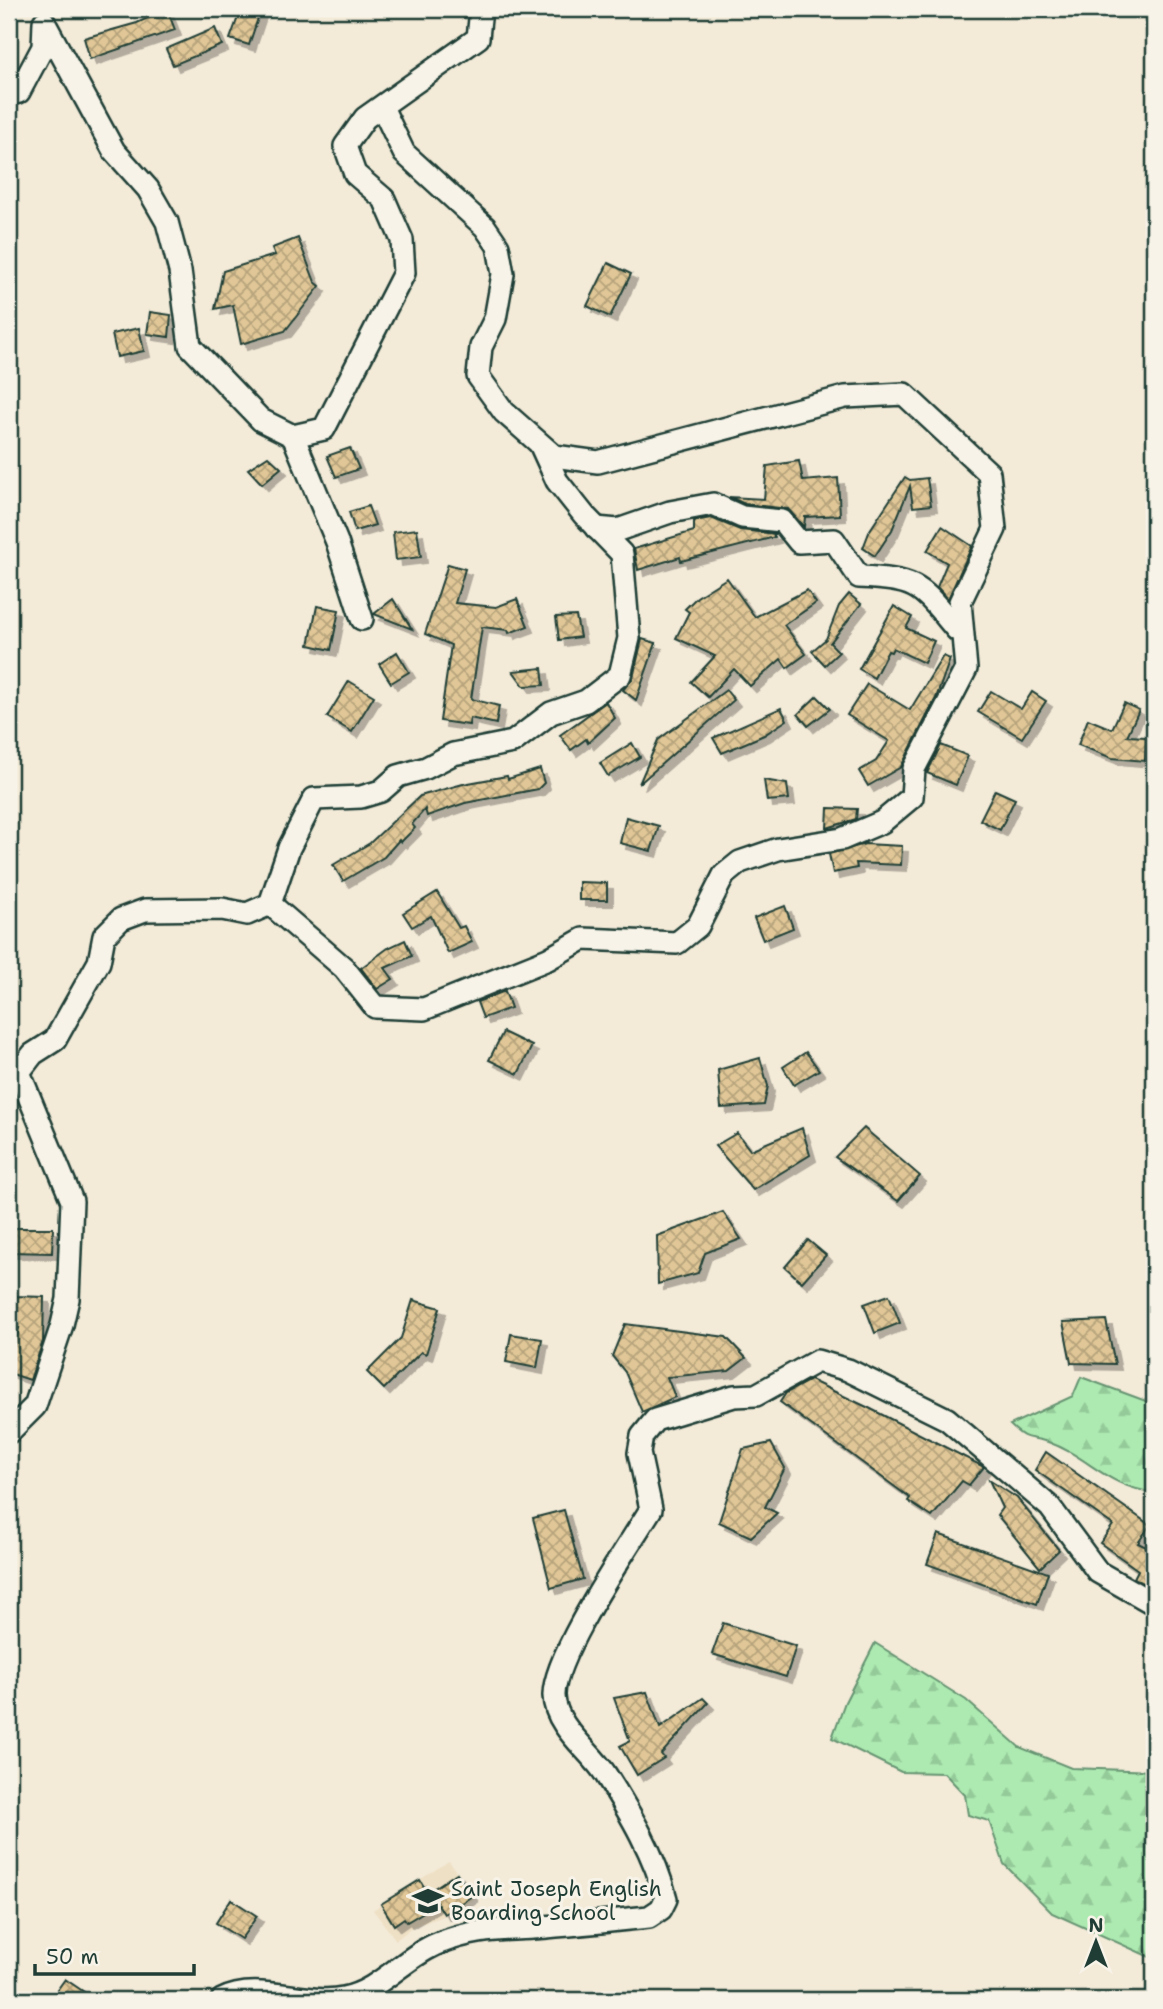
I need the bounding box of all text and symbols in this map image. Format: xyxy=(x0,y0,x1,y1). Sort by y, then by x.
place label: Saint Joseph English Boarding School xyxy=(451,1875,662,1927)
school or university icon: Saint Joseph English Boarding School xyxy=(411,1884,445,1918)
north arrow xyxy=(1062,1908,1132,1978)
text: N xyxy=(1088,1913,1104,1938)
scale bar xyxy=(35,1932,194,1976)
text: 50 m xyxy=(46,1943,99,1971)

